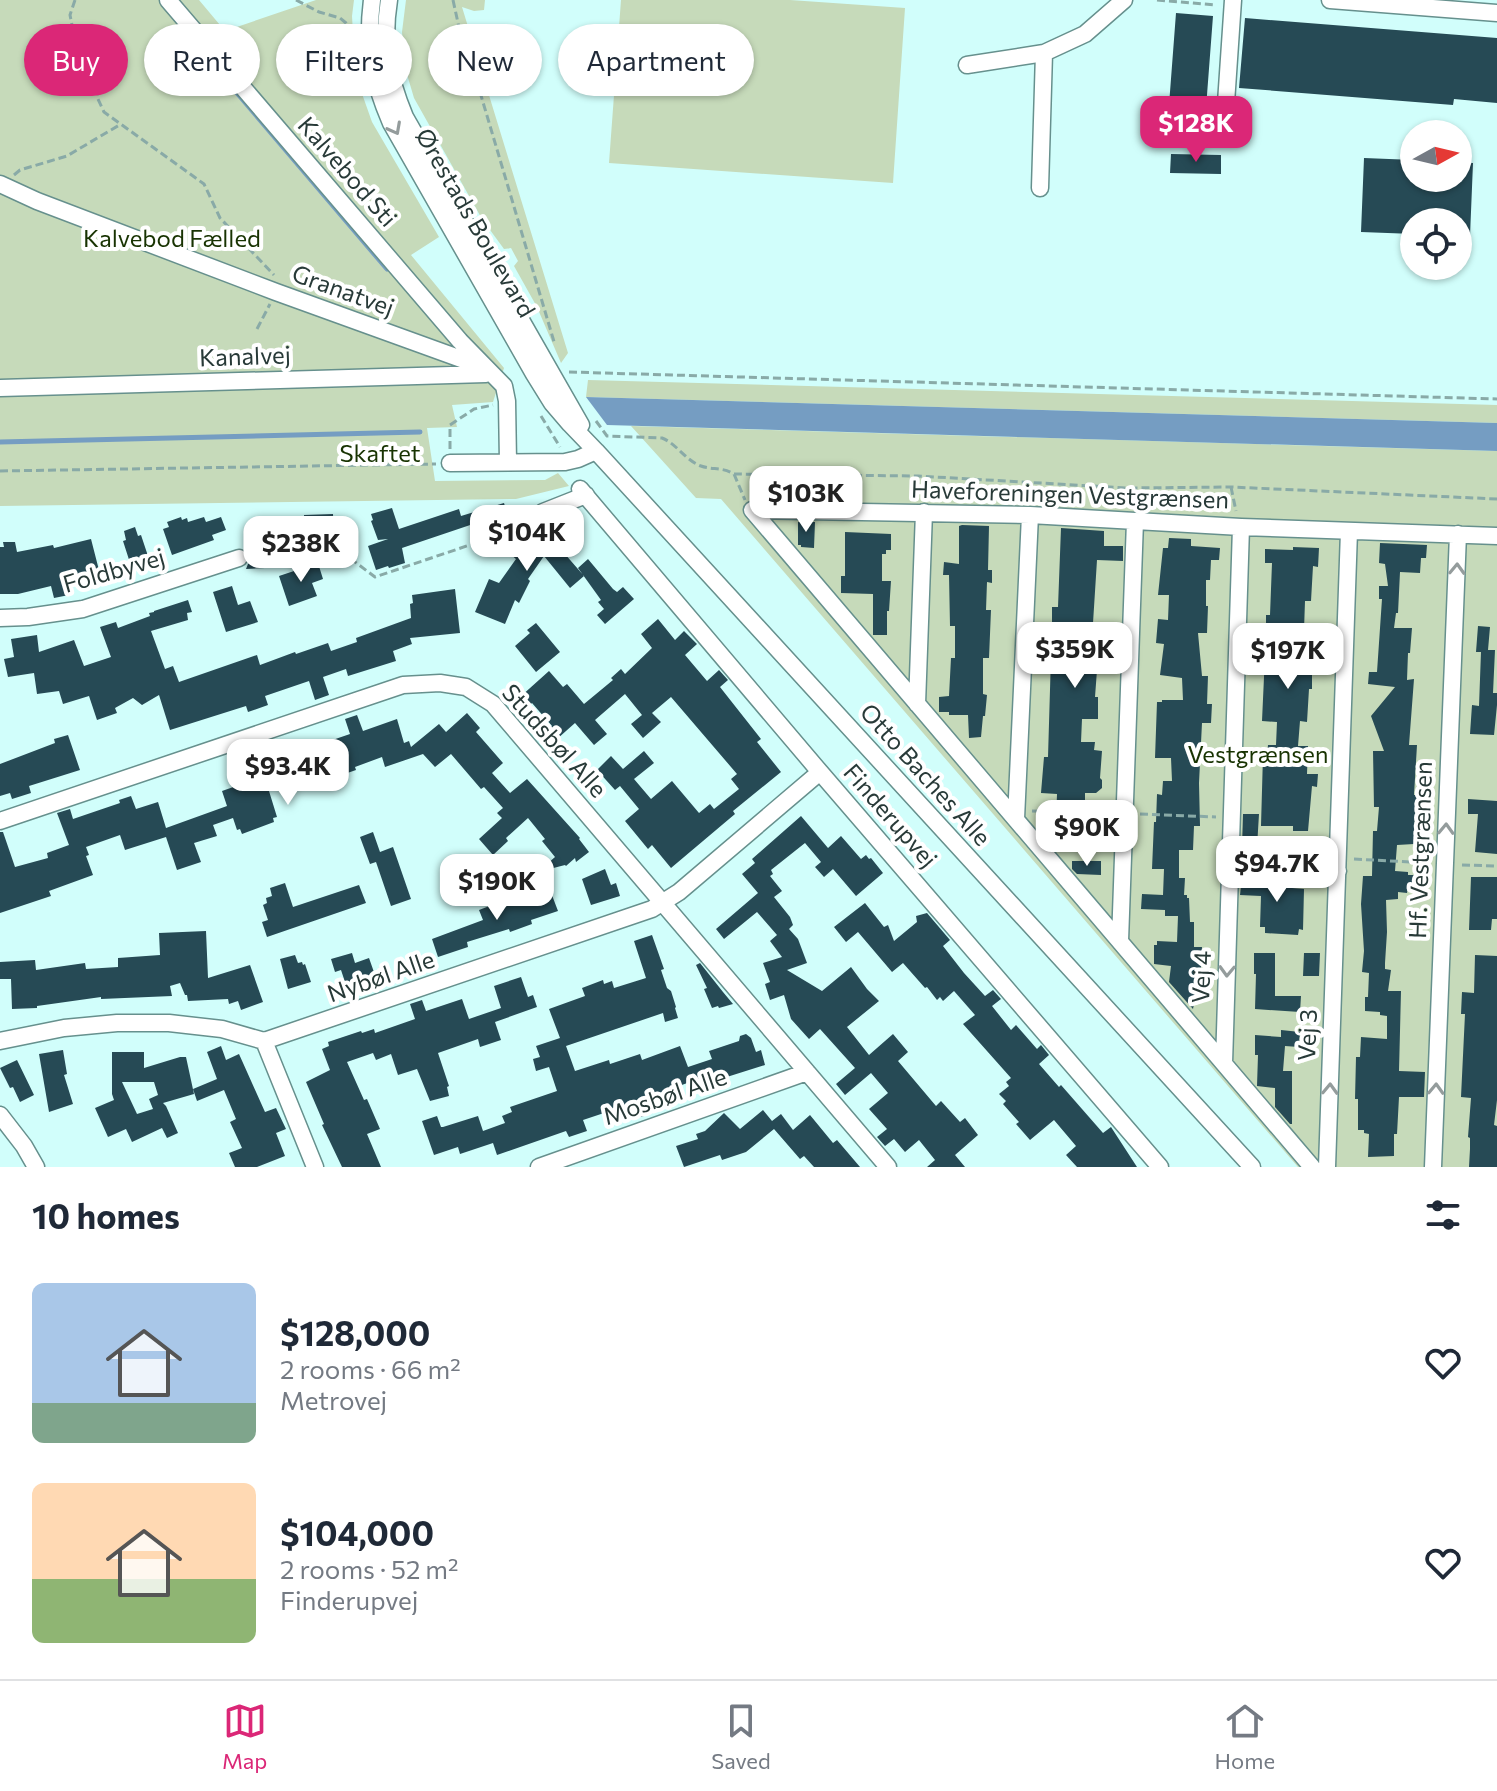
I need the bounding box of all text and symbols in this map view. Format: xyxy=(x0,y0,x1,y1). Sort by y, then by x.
chip: Buy xyxy=(24,24,128,96)
chip: Rent xyxy=(144,24,260,96)
chip: Filters xyxy=(276,24,412,96)
chip: New xyxy=(428,24,542,96)
chip: Apartment xyxy=(558,24,754,96)
pin: $128K xyxy=(1140,96,1252,164)
text: $128K xyxy=(1158,106,1234,137)
street label: Kalvebod Sti xyxy=(293,110,404,232)
north arrow xyxy=(1400,120,1472,192)
map controls xyxy=(1400,120,1472,280)
one-way arrow xyxy=(385,121,400,136)
street label: Ørestads Boulevard xyxy=(410,123,542,322)
button: locate xyxy=(1400,208,1472,280)
park label: Kalvebod Fælled xyxy=(83,223,261,252)
street label: Granatvej xyxy=(289,258,398,321)
street label: Kanalvej xyxy=(199,339,291,372)
park label: Skaftet xyxy=(339,438,421,467)
pin: $103K xyxy=(750,466,862,534)
street label: Haveforeningen Vestgrænsen xyxy=(910,473,1230,514)
text: $103K xyxy=(767,476,845,507)
pin: $104K xyxy=(471,505,583,573)
text: $104K xyxy=(488,515,566,546)
pin: $238K xyxy=(245,516,357,584)
text: $238K xyxy=(261,526,341,557)
street label: Foldbyvej xyxy=(59,541,168,598)
one-way arrow xyxy=(1448,562,1465,575)
pin: $359K xyxy=(1019,622,1131,690)
pin: $197K xyxy=(1232,623,1344,691)
text: $359K xyxy=(1035,632,1115,663)
text: $197K xyxy=(1251,633,1325,664)
street label: Studsbøl Alle xyxy=(497,677,614,803)
street label: Otto Baches Alle xyxy=(855,697,998,851)
pin: $93.4K xyxy=(223,739,353,807)
park label: Vestgrænsen xyxy=(1187,739,1329,768)
text: $93.4K xyxy=(245,749,331,780)
street label: Finderupvej xyxy=(838,757,944,873)
street label: Hf. Vestgrænsen xyxy=(1402,761,1437,939)
pin: $90K xyxy=(1040,800,1134,868)
text: $90K xyxy=(1054,810,1120,841)
one-way arrow xyxy=(1438,822,1455,835)
pin: $94.7K xyxy=(1212,836,1342,904)
text: $94.7K xyxy=(1234,846,1320,877)
pin: $190K xyxy=(441,854,553,922)
text: $190K xyxy=(458,864,536,895)
street label: Nybøl Alle xyxy=(323,944,438,1007)
street label: Vej 4 xyxy=(1185,950,1216,1004)
one-way arrow xyxy=(1218,965,1235,978)
street label: Vej 3 xyxy=(1291,1009,1322,1061)
street label: Mosbøl Alle xyxy=(599,1061,730,1130)
one-way arrow xyxy=(1322,1082,1339,1095)
one-way arrow xyxy=(1427,1082,1444,1095)
icon: filters xyxy=(1421,1193,1465,1237)
text: 10 homes xyxy=(32,1194,180,1236)
text: $128,000 xyxy=(280,1311,430,1353)
icon: home xyxy=(96,1315,192,1411)
icon: heart xyxy=(1421,1341,1465,1385)
text: 2 rooms · 66 m² xyxy=(280,1353,461,1384)
text: Metrovej xyxy=(280,1384,387,1415)
text: $104,000 xyxy=(280,1511,434,1553)
icon: home xyxy=(96,1515,192,1611)
icon: heart xyxy=(1421,1541,1465,1585)
text: 2 rooms · 52 m² xyxy=(280,1553,458,1584)
text: Finderupvej xyxy=(280,1584,418,1615)
tab: Map xyxy=(222,1699,267,1774)
tab: Saved xyxy=(711,1699,771,1774)
tab: Home xyxy=(1215,1699,1275,1774)

